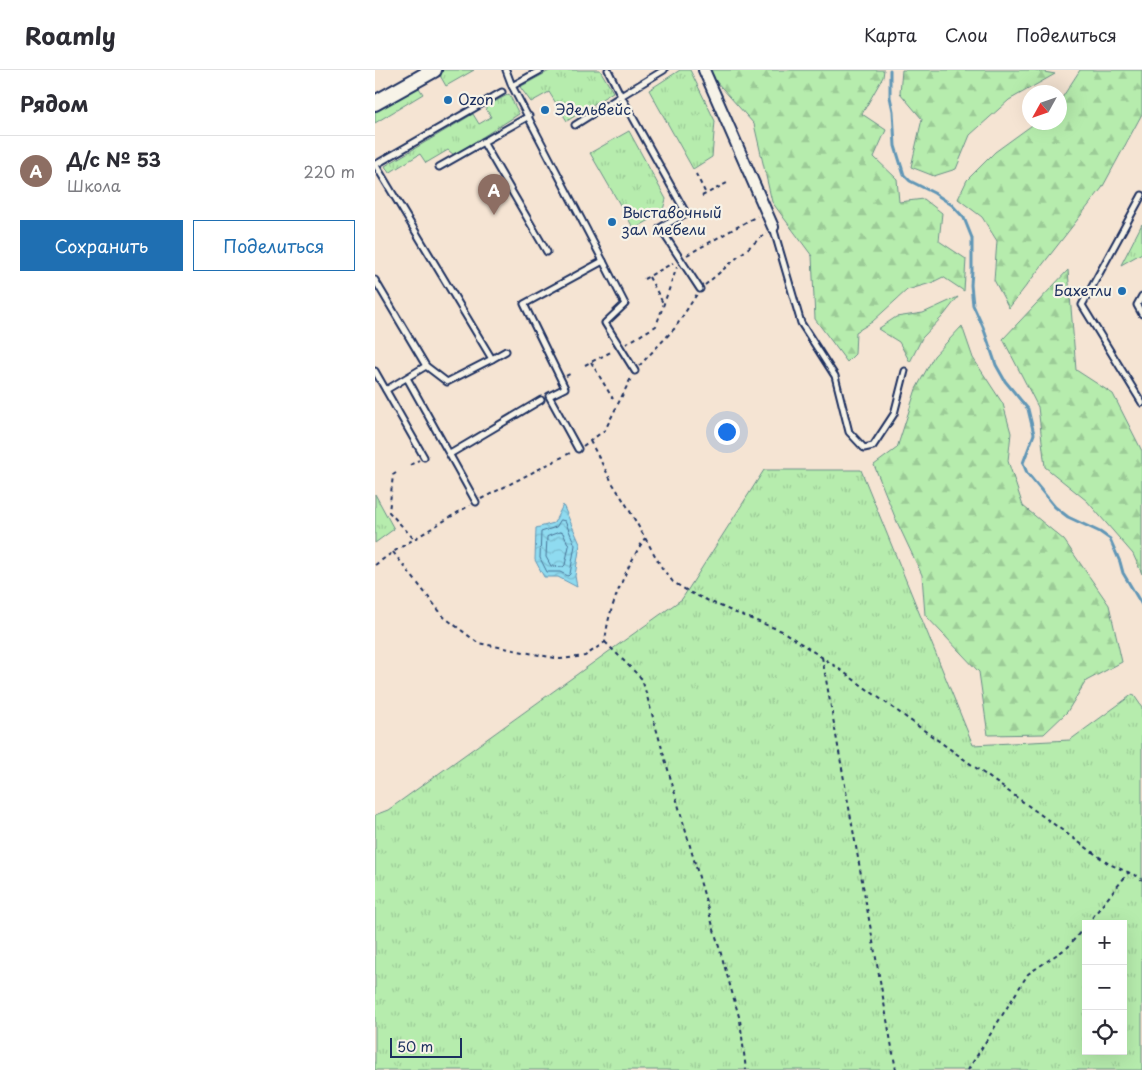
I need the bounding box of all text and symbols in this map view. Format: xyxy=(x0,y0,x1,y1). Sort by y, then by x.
text: Roamly xyxy=(25,17,116,53)
text: Карта xyxy=(864,21,917,48)
text: Слои xyxy=(945,21,988,48)
text: Поделиться xyxy=(1016,21,1117,48)
north arrow xyxy=(1022,85,1067,130)
text: Рядом xyxy=(20,87,88,119)
place label: Ozon xyxy=(458,87,494,110)
marker: Ozon xyxy=(442,94,454,106)
place label: Эдельвейс xyxy=(555,97,631,120)
marker: Эдельвейс xyxy=(539,104,551,116)
text: Д/с № 53 xyxy=(67,145,161,173)
text: A xyxy=(30,159,42,183)
text: 220 m xyxy=(304,159,355,183)
text: Школа xyxy=(67,173,121,197)
pin: A xyxy=(478,174,510,215)
place label: Выставочный зал мебели xyxy=(621,200,722,240)
marker: Выставочный зал мебели xyxy=(606,216,618,228)
button: Сохранить xyxy=(20,220,183,271)
button: Поделиться xyxy=(193,220,355,271)
place label: Бахетли xyxy=(1054,278,1112,301)
marker: Бахетли xyxy=(1116,285,1128,297)
your location xyxy=(714,419,740,445)
map controls xyxy=(1082,920,1127,1055)
button: + xyxy=(1082,920,1127,965)
button: − xyxy=(1082,965,1127,1010)
button: locate xyxy=(1082,1010,1127,1055)
scale bar xyxy=(390,1035,463,1058)
text: 50 m xyxy=(397,1036,433,1057)

